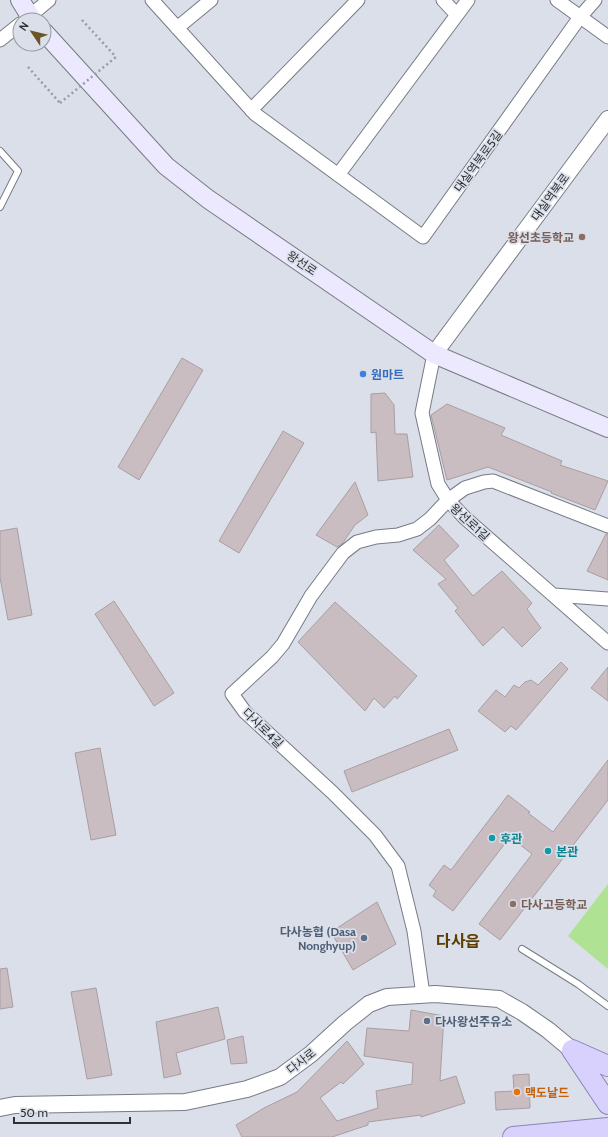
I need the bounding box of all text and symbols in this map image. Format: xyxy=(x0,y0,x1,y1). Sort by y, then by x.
north arrow xyxy=(12,12,52,52)
text: N xyxy=(16,19,32,33)
street label: 대실역북로5길 xyxy=(451,127,505,195)
street label: 대실역북로 xyxy=(528,170,572,224)
place label: 왕선초등학교 xyxy=(508,230,574,245)
marker: 왕선초등학교 xyxy=(577,232,587,242)
street label: 왕선로 xyxy=(284,248,320,278)
place label: 원마트 xyxy=(371,367,404,382)
marker: 원마트 xyxy=(358,369,368,379)
street label: 왕선로1길 xyxy=(447,500,493,544)
street label: 다사로4길 xyxy=(239,705,287,751)
place label: 후관 xyxy=(500,831,522,846)
marker: 후관 xyxy=(487,833,497,843)
place label: 본관 xyxy=(556,844,578,859)
marker: 본관 xyxy=(543,846,553,856)
place label: 다사고등학교 xyxy=(521,897,587,912)
marker: 다사고등학교 xyxy=(508,899,518,909)
place label: 다사농협 (Dasa Nonghyup) xyxy=(280,924,356,953)
district label: 다사읍 xyxy=(436,932,480,951)
marker: 다사농협 (Dasa Nonghyup) xyxy=(359,933,369,943)
place label: 다사왕선주유소 xyxy=(435,1014,512,1029)
marker: 다사왕선주유소 xyxy=(422,1016,432,1026)
street label: 다사로 xyxy=(283,1045,319,1077)
place label: 맥도날드 xyxy=(525,1085,569,1100)
marker: 맥도날드 xyxy=(512,1087,522,1097)
scale bar xyxy=(14,1099,130,1125)
text: 50 m xyxy=(20,1105,48,1120)

